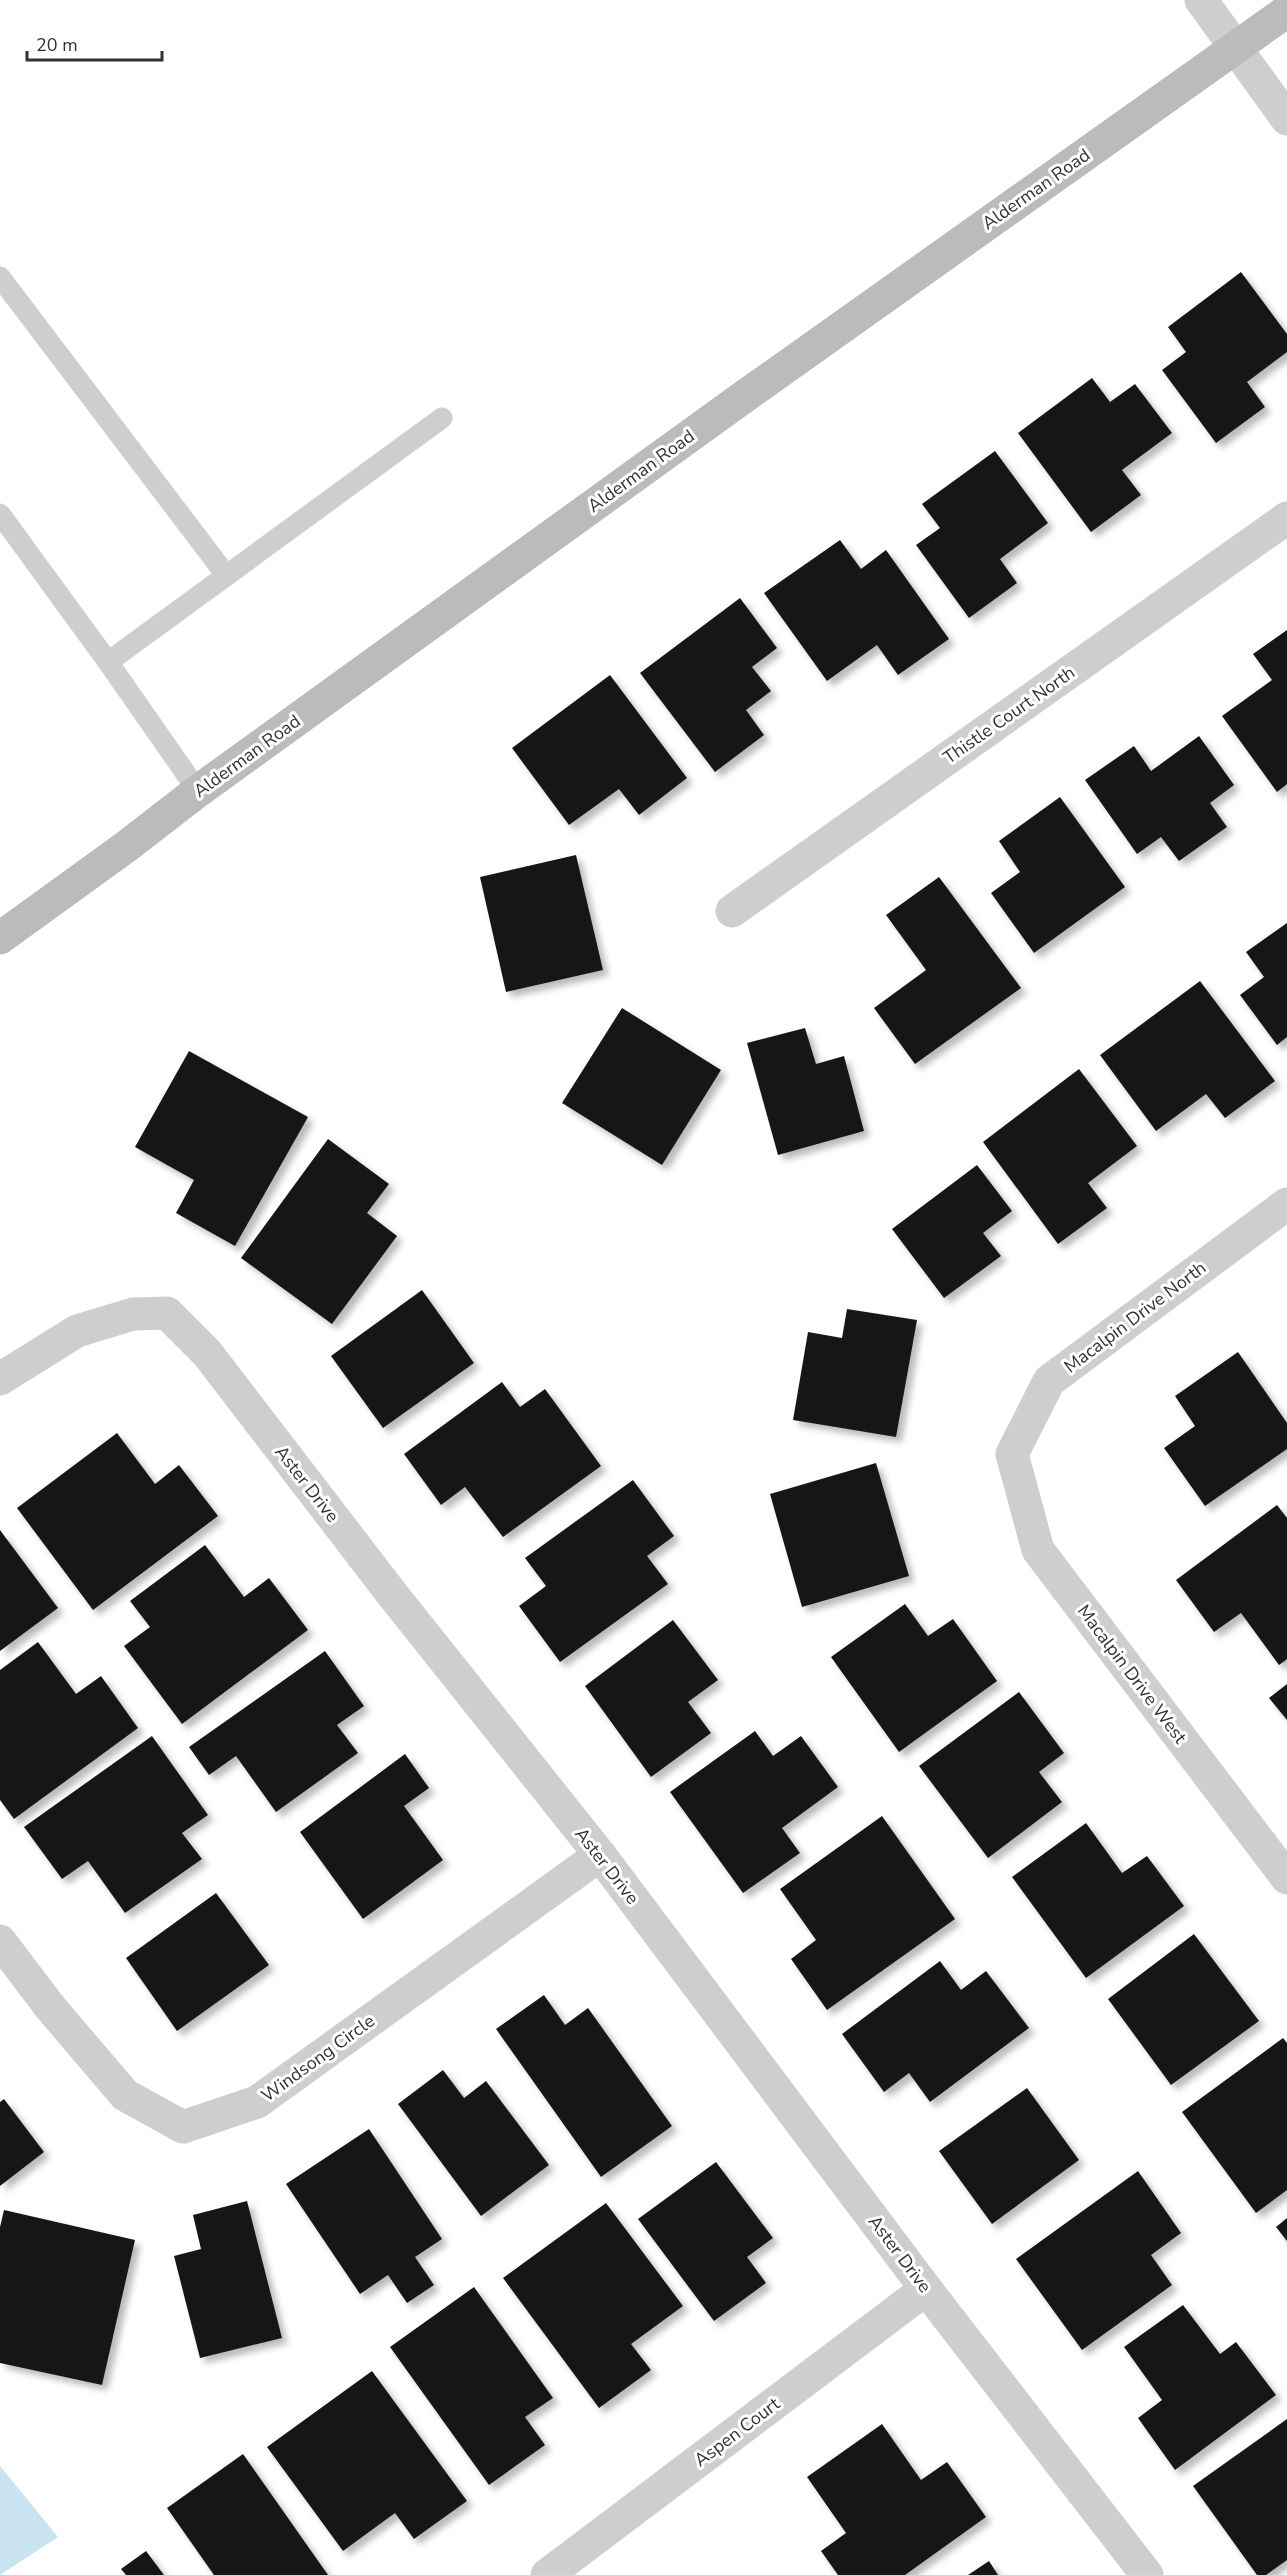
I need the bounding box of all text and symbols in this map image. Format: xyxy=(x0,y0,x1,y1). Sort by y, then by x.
scale bar xyxy=(27,24,162,62)
text: 20 m xyxy=(36,33,78,57)
street label: Alderman Road xyxy=(977,143,1095,235)
street label: Alderman Road xyxy=(583,424,699,518)
street label: Thistle Court North xyxy=(938,661,1080,769)
street label: Alderman Road xyxy=(189,709,305,803)
street label: Macalpin Drive North xyxy=(1059,1256,1211,1378)
street label: Aster Drive xyxy=(269,1441,345,1527)
street label: Macalpin Drive West xyxy=(1072,1600,1193,1749)
street label: Aster Drive xyxy=(569,1823,645,1909)
street label: Windsong Circle xyxy=(257,2009,379,2107)
street label: Aster Drive xyxy=(863,2210,937,2298)
street label: Aspen Court xyxy=(689,2391,785,2472)

